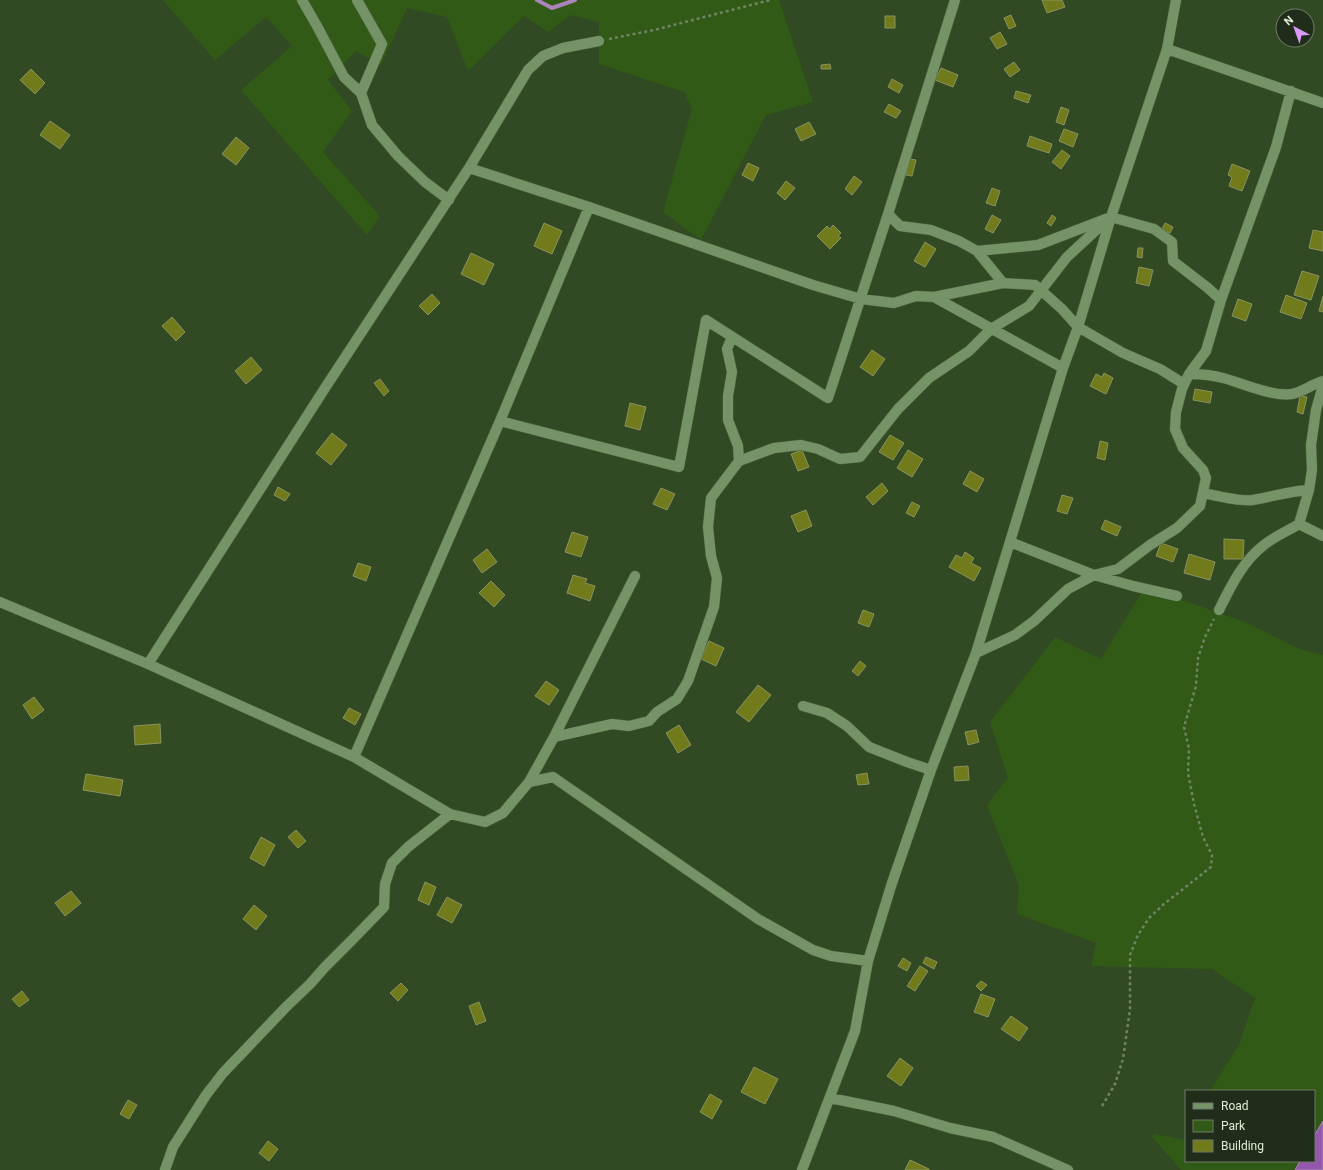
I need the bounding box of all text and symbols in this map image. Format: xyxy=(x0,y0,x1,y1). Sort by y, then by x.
north arrow xyxy=(1275,8,1315,48)
text: N xyxy=(1282,13,1296,28)
legend xyxy=(1185,1090,1315,1162)
text: Road xyxy=(1221,1099,1249,1113)
text: Park xyxy=(1221,1119,1246,1133)
text: Building xyxy=(1221,1139,1264,1153)

